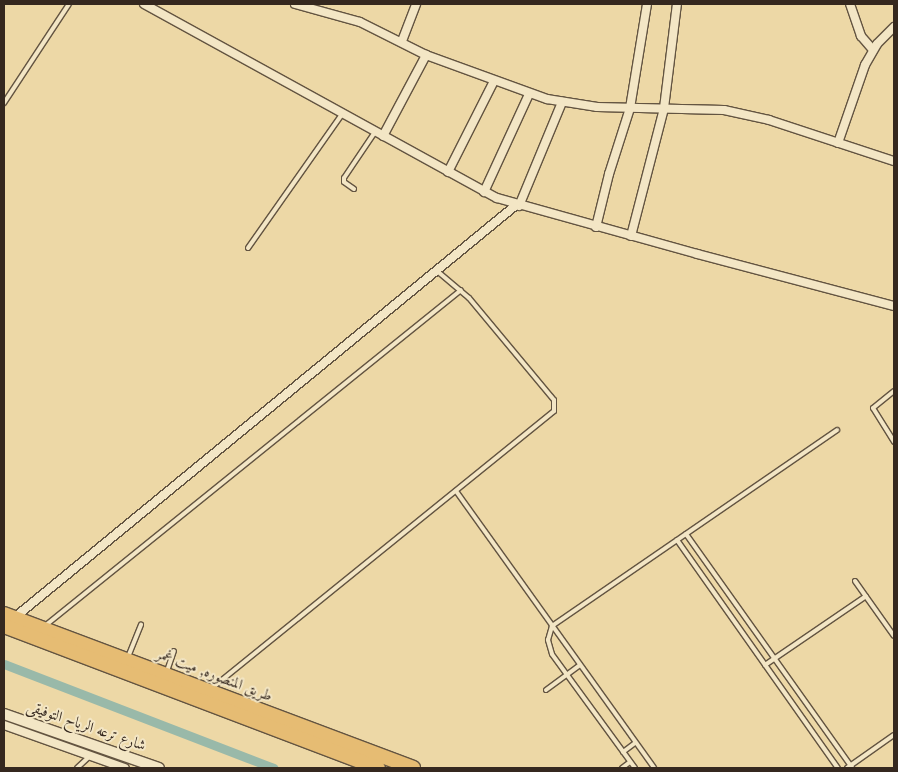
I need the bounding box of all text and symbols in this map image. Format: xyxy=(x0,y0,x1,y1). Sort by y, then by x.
street label: طريق المنصوره, ميت غمر xyxy=(154,646,274,706)
street label: شارع ترعه الرياح التوفيقى xyxy=(24,698,148,756)

